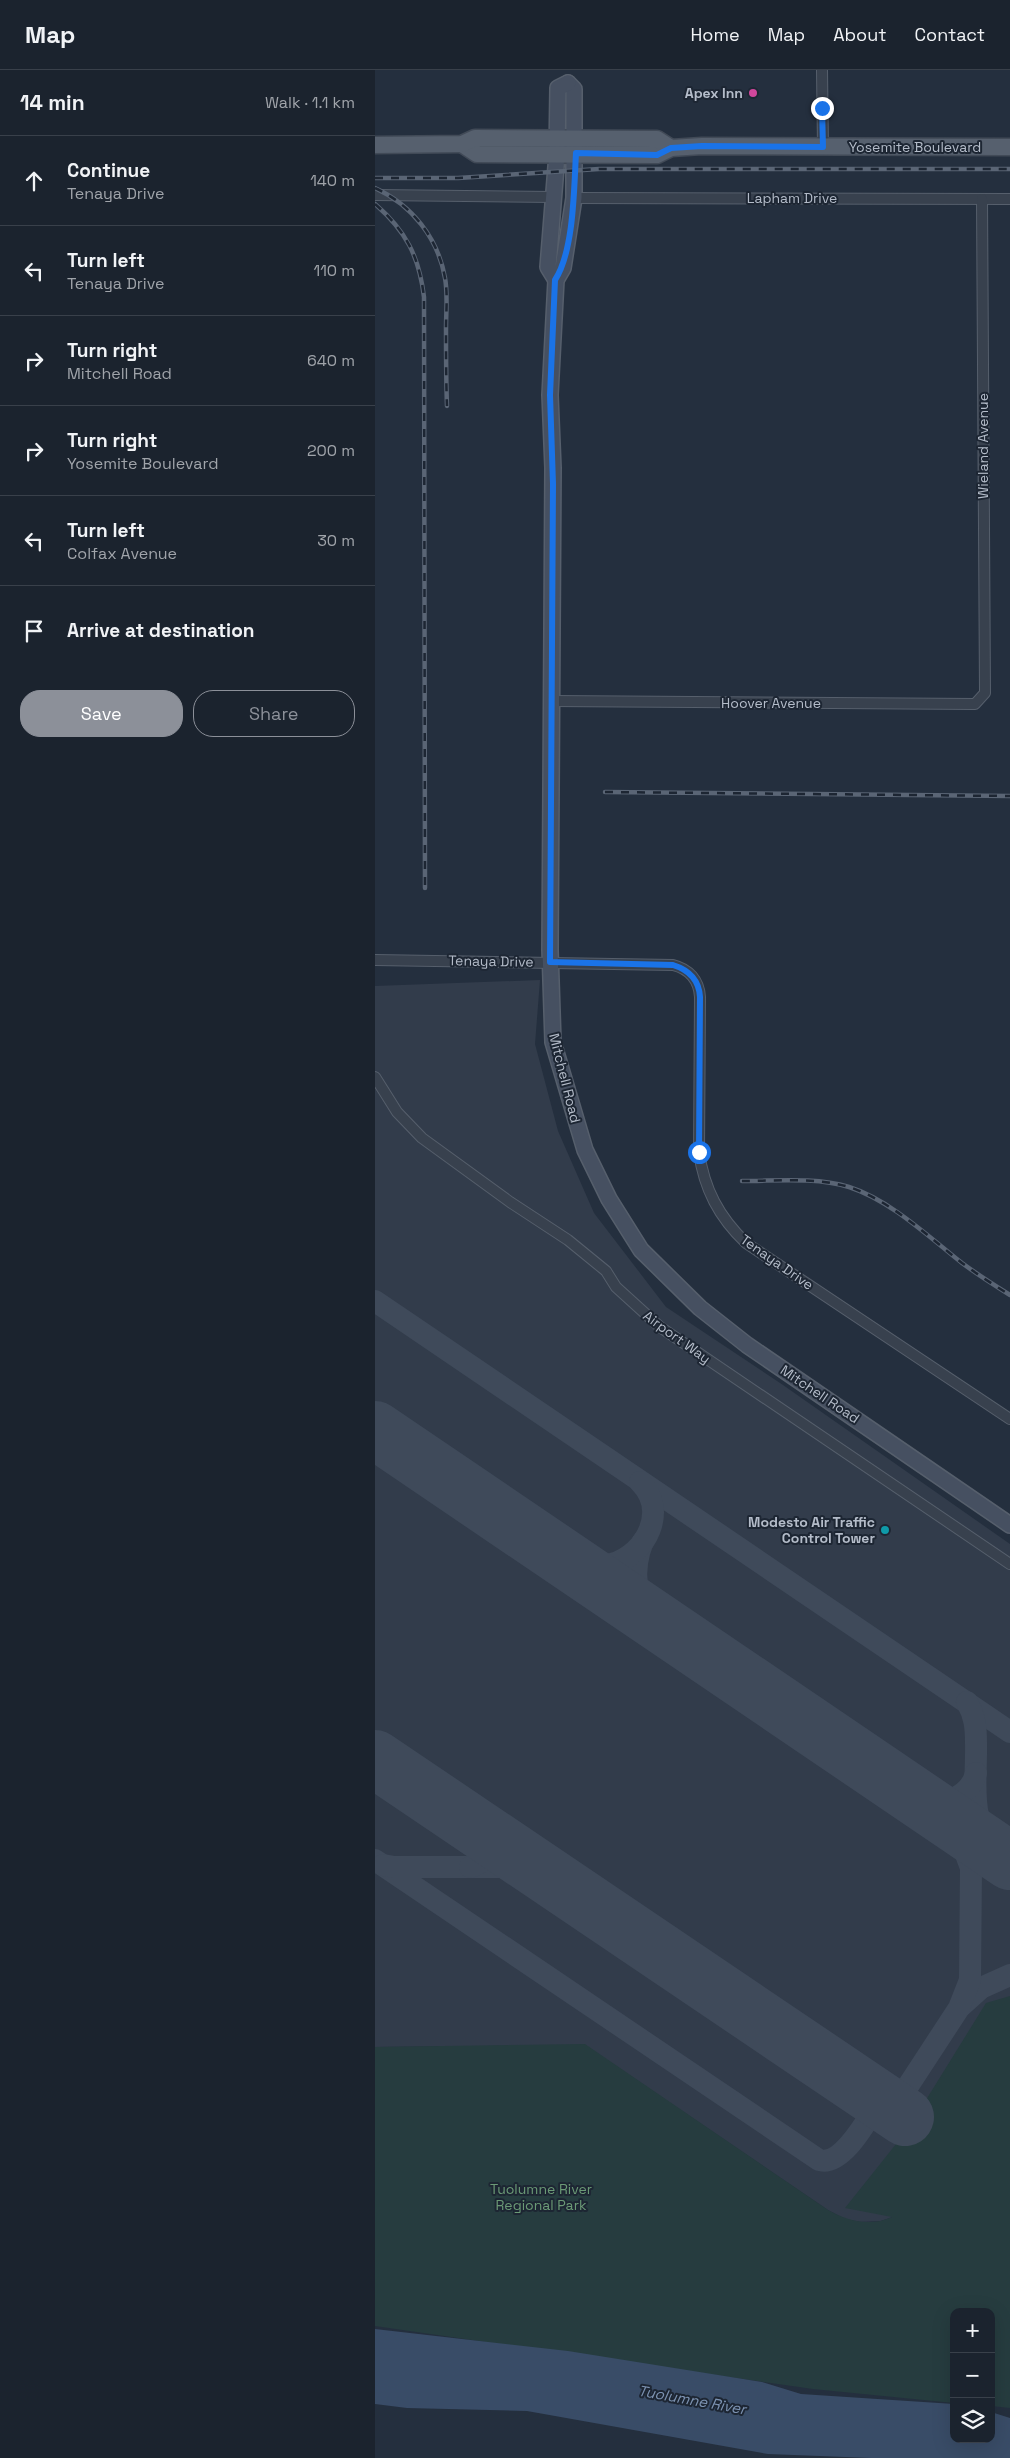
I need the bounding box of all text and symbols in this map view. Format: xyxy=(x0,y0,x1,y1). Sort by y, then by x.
text: Map xyxy=(25,19,75,50)
text: Home xyxy=(691,23,740,46)
text: Map xyxy=(768,23,805,46)
text: About xyxy=(833,23,887,46)
text: Contact xyxy=(915,23,985,46)
place label: Apex Inn xyxy=(685,84,743,102)
marker: Apex Inn xyxy=(747,87,759,99)
text: 14 min xyxy=(20,89,85,116)
text: Walk · 1.1 km xyxy=(265,92,355,113)
route end xyxy=(811,97,834,120)
street label: Yosemite Boulevard xyxy=(849,138,981,156)
text: Continue xyxy=(67,158,150,183)
icon: ahead xyxy=(20,167,48,195)
text: 140 m xyxy=(310,170,355,191)
text: Tenaya Drive xyxy=(67,183,165,204)
street label: Lapham Drive xyxy=(747,189,837,207)
text: Turn left xyxy=(67,248,145,273)
icon: left xyxy=(20,257,48,285)
text: 110 m xyxy=(313,260,355,281)
text: Tenaya Drive xyxy=(67,273,165,294)
text: Turn right xyxy=(67,338,157,363)
icon: right xyxy=(20,347,48,375)
text: 640 m xyxy=(307,350,355,371)
text: Mitchell Road xyxy=(67,363,172,384)
street label: Wieland Avenue xyxy=(974,393,992,499)
text: Turn right xyxy=(67,428,157,453)
icon: right xyxy=(20,437,48,465)
text: 200 m xyxy=(307,440,355,461)
text: Yosemite Boulevard xyxy=(67,453,218,474)
text: Turn left xyxy=(67,518,145,543)
icon: left xyxy=(20,527,48,555)
text: 30 m xyxy=(317,530,355,551)
text: Colfax Avenue xyxy=(67,543,177,564)
icon: arrive xyxy=(20,617,48,645)
text: Arrive at destination xyxy=(67,618,255,643)
button: Save xyxy=(20,690,183,737)
button: Share xyxy=(193,690,355,737)
street label: Hoover Avenue xyxy=(721,694,821,712)
street label: Tenaya Drive xyxy=(448,951,534,971)
street label: Mitchell Road xyxy=(545,1031,585,1125)
route start xyxy=(688,1141,711,1164)
street label: Tenaya Drive xyxy=(737,1230,817,1294)
street label: Airport Way xyxy=(640,1307,714,1367)
street label: Mitchell Road xyxy=(777,1361,863,1427)
place label: Modesto Air Traffic Control Tower xyxy=(748,1513,875,1547)
marker: Modesto Air Traffic Control Tower xyxy=(879,1524,891,1536)
park label: Tuolumne River Regional Park xyxy=(490,2180,592,2214)
map controls xyxy=(950,2308,995,2443)
button: + xyxy=(950,2308,995,2353)
button: − xyxy=(950,2353,995,2398)
water label: Tuolumne River xyxy=(637,2381,749,2419)
button: layers xyxy=(950,2398,995,2443)

